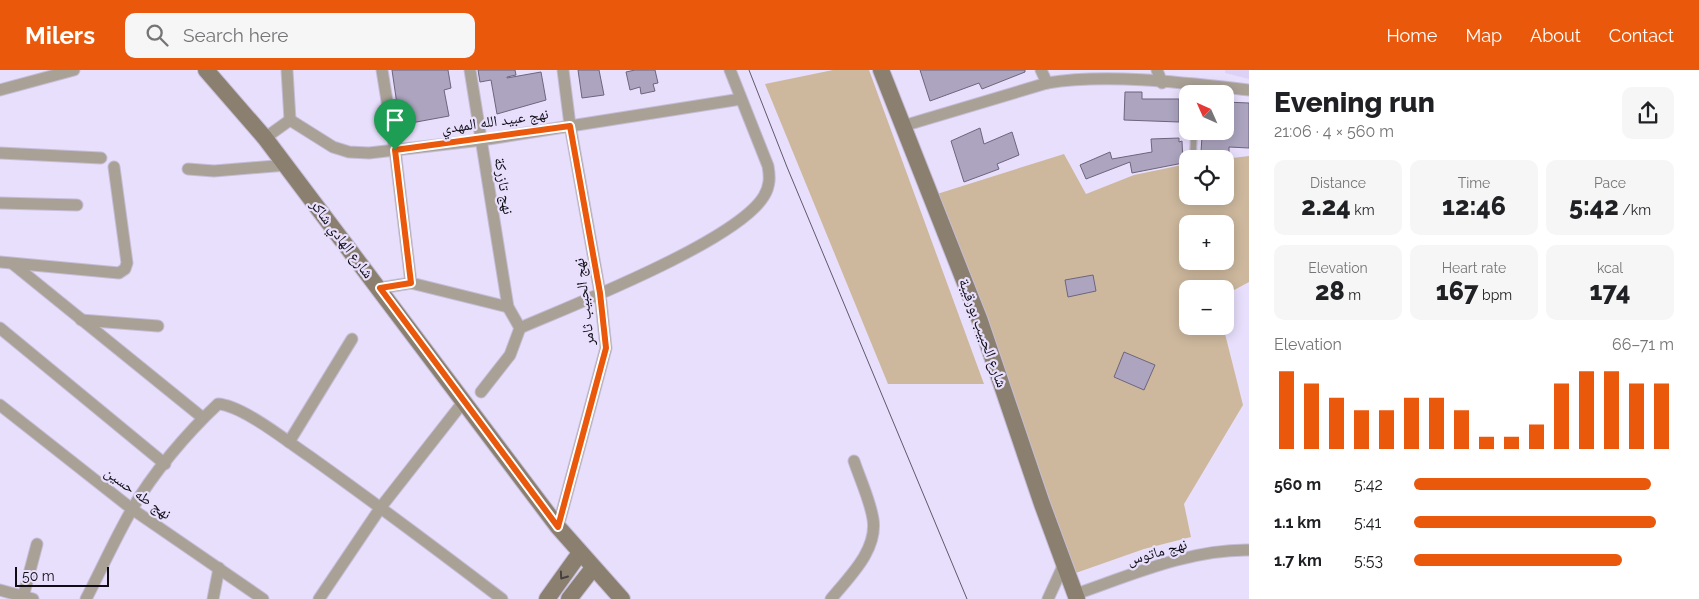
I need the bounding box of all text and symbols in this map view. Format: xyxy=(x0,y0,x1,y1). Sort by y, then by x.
search box xyxy=(125,13,475,58)
text: Milers xyxy=(25,21,95,50)
icon: search xyxy=(143,21,171,49)
text: Search here xyxy=(183,24,289,46)
text: Home xyxy=(1386,25,1437,46)
text: Map xyxy=(1465,25,1502,46)
text: About xyxy=(1530,25,1581,46)
text: Contact xyxy=(1609,25,1674,46)
north arrow xyxy=(1179,85,1234,140)
map controls xyxy=(1179,85,1234,335)
text: Evening run xyxy=(1274,86,1435,119)
button: share xyxy=(1622,87,1674,139)
pin xyxy=(374,99,416,150)
street label: نهج عبيد الله المهدي xyxy=(440,105,550,140)
icon: arrive xyxy=(381,106,409,134)
text: 21:06 · 4 × 560 m xyxy=(1274,122,1394,141)
button: locate xyxy=(1179,150,1234,205)
street label: نهج تازركة xyxy=(490,156,517,216)
text: Distance xyxy=(1310,175,1366,191)
text: Time xyxy=(1458,175,1490,191)
text: Pace xyxy=(1594,175,1626,191)
text: 2.24 xyxy=(1301,191,1351,221)
text: 12:46 xyxy=(1442,191,1506,221)
text: 5:42 xyxy=(1569,191,1619,221)
street label: شارع الهادي شاكر xyxy=(304,195,378,284)
text: km xyxy=(1351,202,1375,218)
text: /km xyxy=(1619,202,1651,218)
button: + xyxy=(1179,215,1234,270)
street label: نهج الحبيب ثامر xyxy=(570,257,599,348)
text: Elevation xyxy=(1308,260,1368,276)
text: Heart rate xyxy=(1442,260,1506,276)
text: kcal xyxy=(1597,260,1623,276)
street label: شارع الحبيب بورقيبة xyxy=(954,276,1011,390)
text: 28 xyxy=(1315,276,1345,306)
text: 167 xyxy=(1436,276,1478,306)
text: 174 xyxy=(1590,276,1630,306)
button: − xyxy=(1179,280,1234,335)
text: m xyxy=(1345,287,1361,303)
text: bpm xyxy=(1478,287,1512,303)
text: Elevation xyxy=(1274,335,1342,354)
text: 66–71 m xyxy=(1612,335,1674,354)
street label: نهج طه حسين xyxy=(101,463,175,524)
text: 560 m xyxy=(1274,475,1321,494)
text: 5:42 xyxy=(1354,475,1383,494)
text: 1.1 km xyxy=(1274,513,1321,532)
text: 5:41 xyxy=(1354,513,1381,532)
street label: نهج ماتوس xyxy=(1125,535,1189,570)
text: 1.7 km xyxy=(1274,551,1322,570)
text: 5:53 xyxy=(1354,551,1383,570)
scale bar xyxy=(15,564,109,587)
text: 50 m xyxy=(22,568,55,584)
one-way arrow xyxy=(560,570,569,580)

